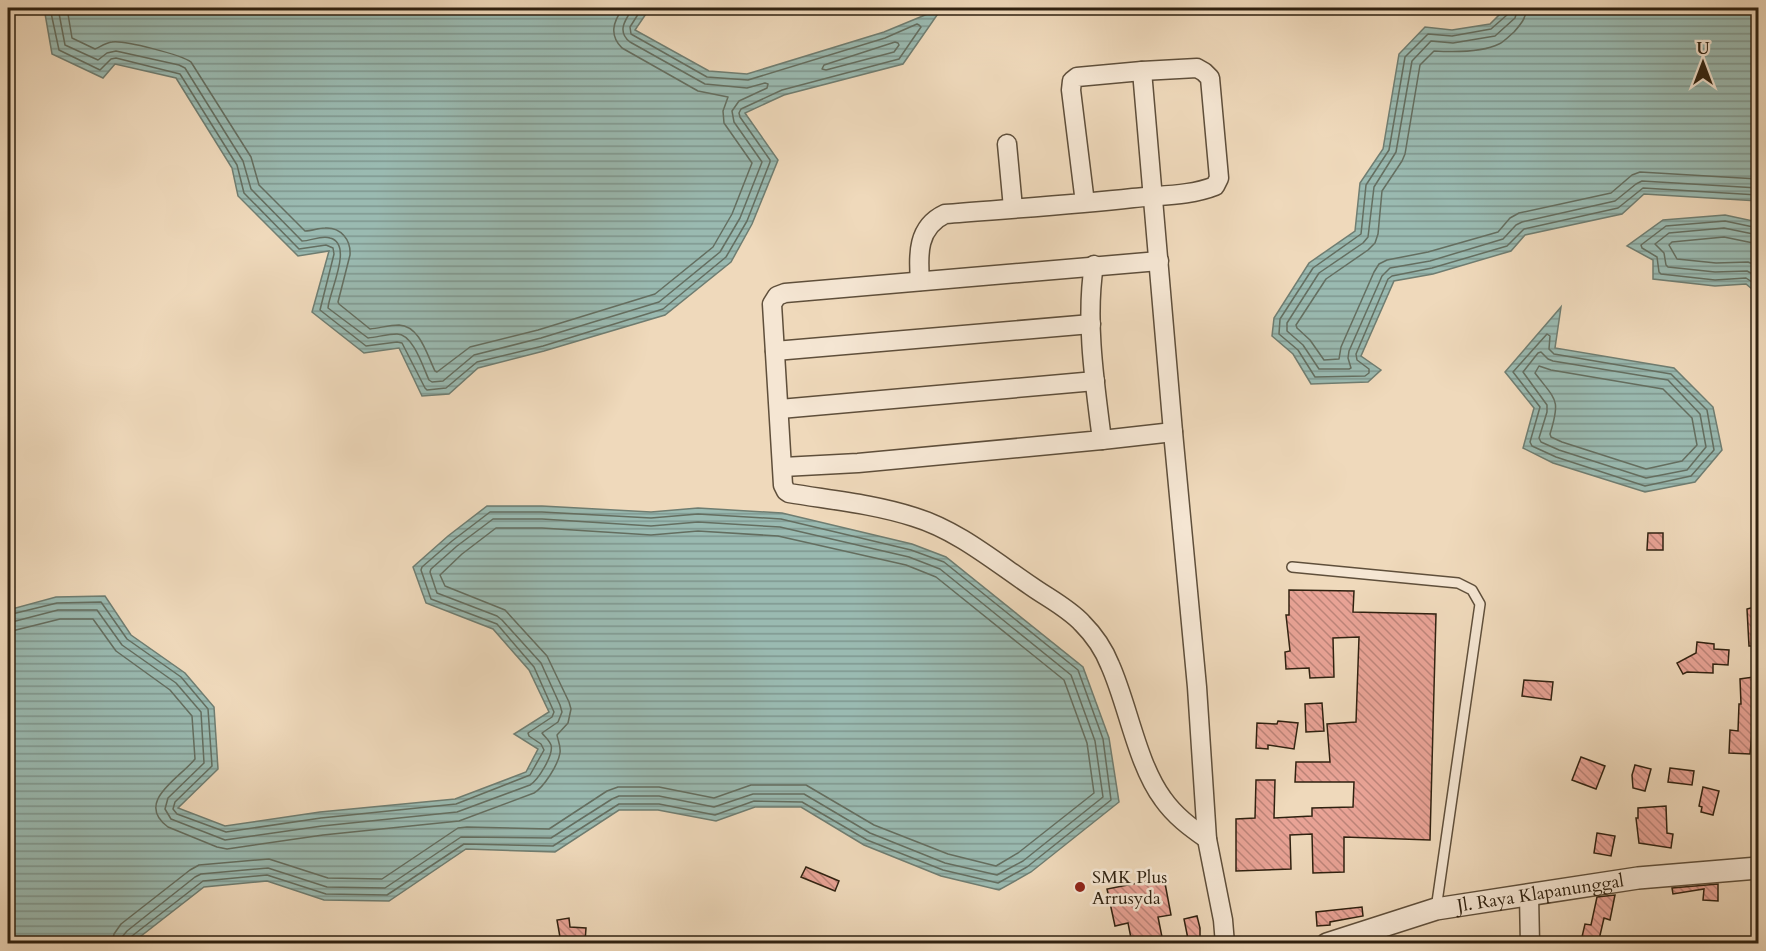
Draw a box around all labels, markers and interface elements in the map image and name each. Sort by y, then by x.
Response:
north arrow [1673,33,1733,93]
text: U [1696,38,1710,60]
place label: SMK Plus Arrusyda [1092,865,1167,911]
street label: Jl. Raya Klapanunggal [1452,868,1626,919]
marker: SMK Plus Arrusyda [1073,880,1087,894]

